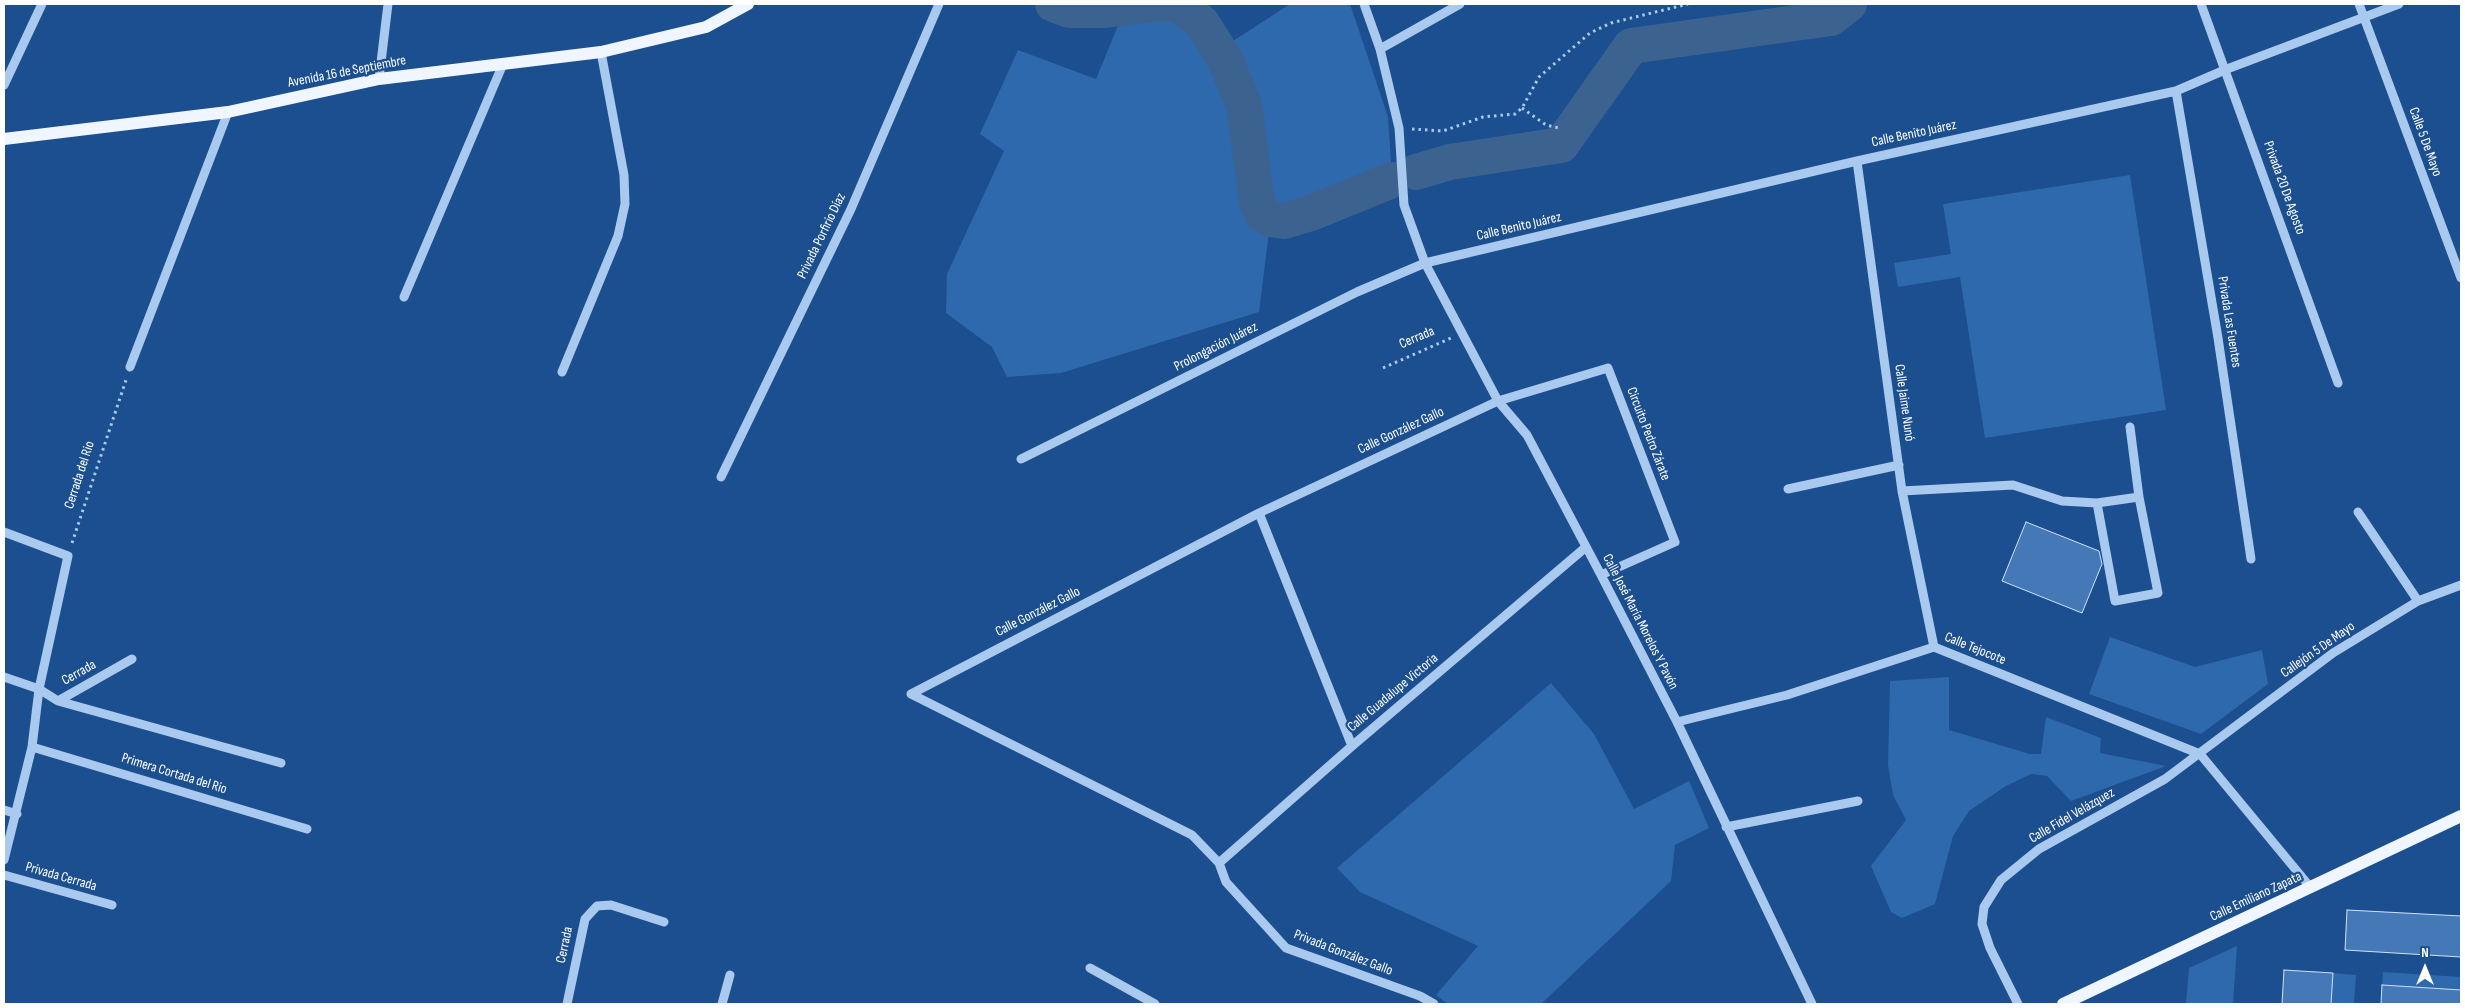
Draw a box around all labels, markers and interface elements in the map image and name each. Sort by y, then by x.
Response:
street label: Avenida 16 de Septiembre [287,52,407,92]
street label: Calle 5 De Mayo [2405,105,2445,179]
street label: Calle Benito Juárez [1870,117,1958,151]
street label: Privada 20 De Agosto [2259,139,2309,237]
street label: Privada Porfirio Díaz [794,190,850,282]
street label: Calle Benito Juárez [1475,209,1563,245]
street label: Privada Las Fuentes [2214,275,2244,369]
street label: Prolongación Juárez [1171,319,1261,375]
street label: Cerrada [1397,323,1437,353]
street label: Calle Jaime Nunó [1890,363,1918,443]
street label: Circuito Pedro Zárate [1622,385,1674,483]
street label: Calle González Gallo [1355,404,1447,458]
street label: Cerrada del Rio [61,439,99,511]
street label: Calle José María Morelos Y Pavón [1598,551,1682,693]
street label: Calle González Gallo [993,583,1083,641]
street label: Callejón 5 De Mayo [2278,618,2358,682]
street label: Calle Tejocote [1942,629,2008,669]
street label: Calle Guadalupe Victoria [1344,650,1442,736]
street label: Cerrada [59,657,99,689]
street label: Primera Cortada del Rio [119,750,229,798]
street label: Calle Fidel Velázquez [2026,785,2118,847]
street label: Privada Cerrada [23,859,99,895]
street label: Calle Emiliano Zapata [2208,868,2304,926]
street label: Cerrada [553,925,577,965]
street label: Privada González Gallo [1291,926,1395,980]
north arrow [2400,943,2450,993]
text: N [2421,944,2429,961]

